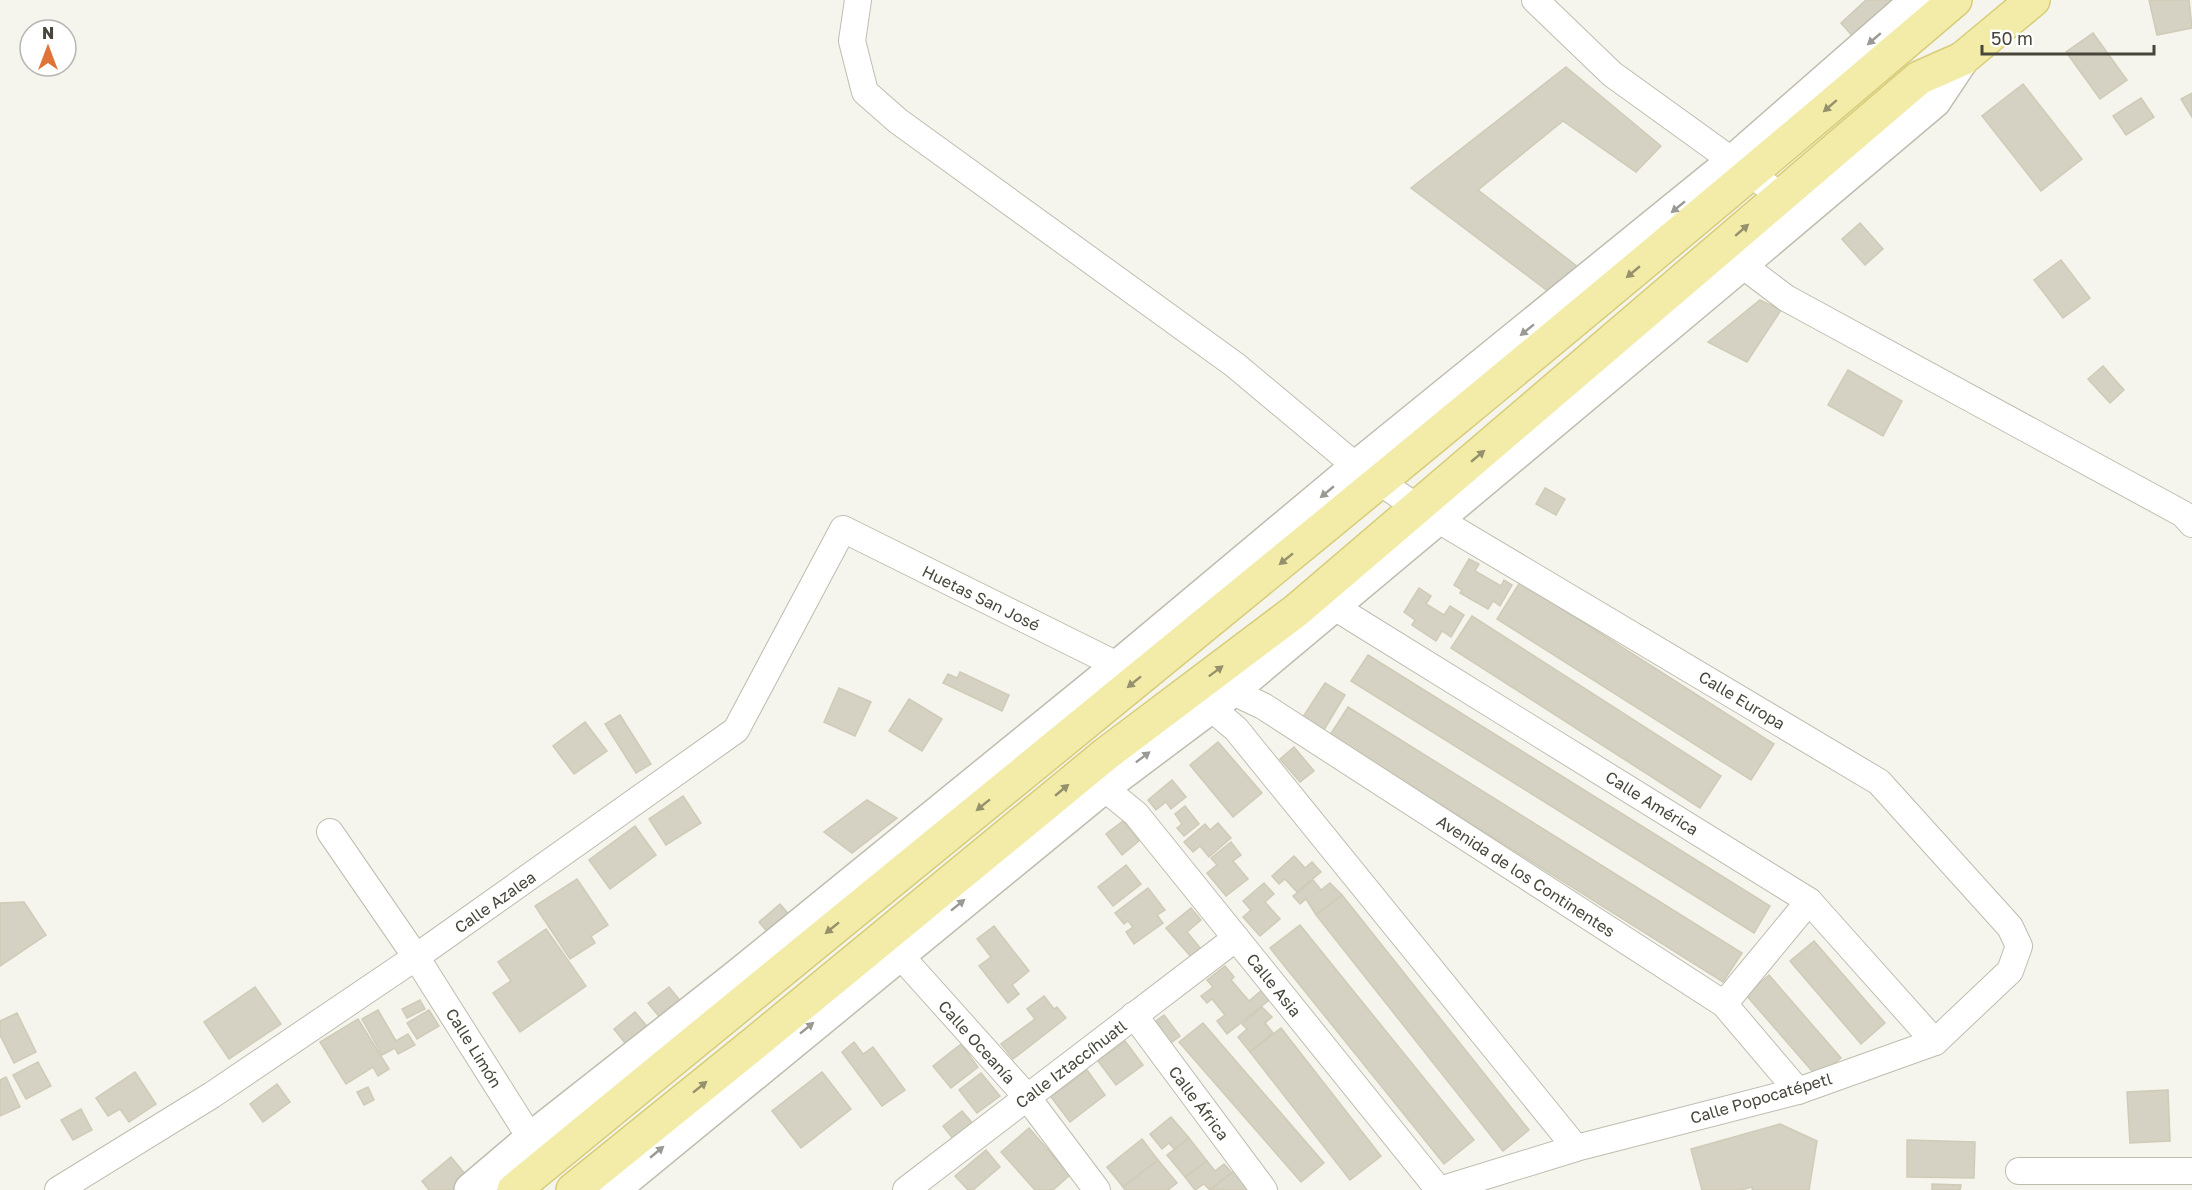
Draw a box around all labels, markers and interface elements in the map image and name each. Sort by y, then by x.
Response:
north arrow [18,18,78,78]
scale bar [1982,18,2154,56]
text: N [42,23,54,43]
text: 50 m [1991,27,2033,49]
one-way arrow [1867,32,1882,45]
one-way arrow [1823,99,1838,112]
one-way arrow [1671,200,1686,213]
one-way arrow [1734,224,1749,237]
one-way arrow [1626,265,1641,278]
one-way arrow [1520,323,1535,336]
one-way arrow [1470,449,1486,462]
one-way arrow [1319,486,1335,499]
one-way arrow [1278,553,1294,566]
street label: Huetas San José [919,561,1043,635]
one-way arrow [1208,664,1224,677]
street label: Calle Europa [1695,666,1789,734]
one-way arrow [1127,676,1142,688]
one-way arrow [1135,751,1151,763]
street label: Calle América [1602,767,1702,839]
one-way arrow [1054,784,1069,797]
one-way arrow [975,799,991,812]
street label: Avenida de los Continentes [1433,811,1619,941]
street label: Calle Azalea [451,867,539,937]
one-way arrow [950,898,966,911]
one-way arrow [824,922,840,935]
street label: Calle Asia [1242,949,1306,1021]
street label: Calle Oceanía [934,996,1020,1088]
street label: Calle Limón [442,1004,506,1092]
street label: Calle Iztaccíhuatl [1011,1016,1131,1112]
one-way arrow [799,1022,814,1035]
street label: Calle África [1165,1062,1233,1144]
street label: Calle Popocatépetl [1688,1068,1834,1128]
one-way arrow [692,1081,708,1094]
one-way arrow [649,1146,665,1159]

